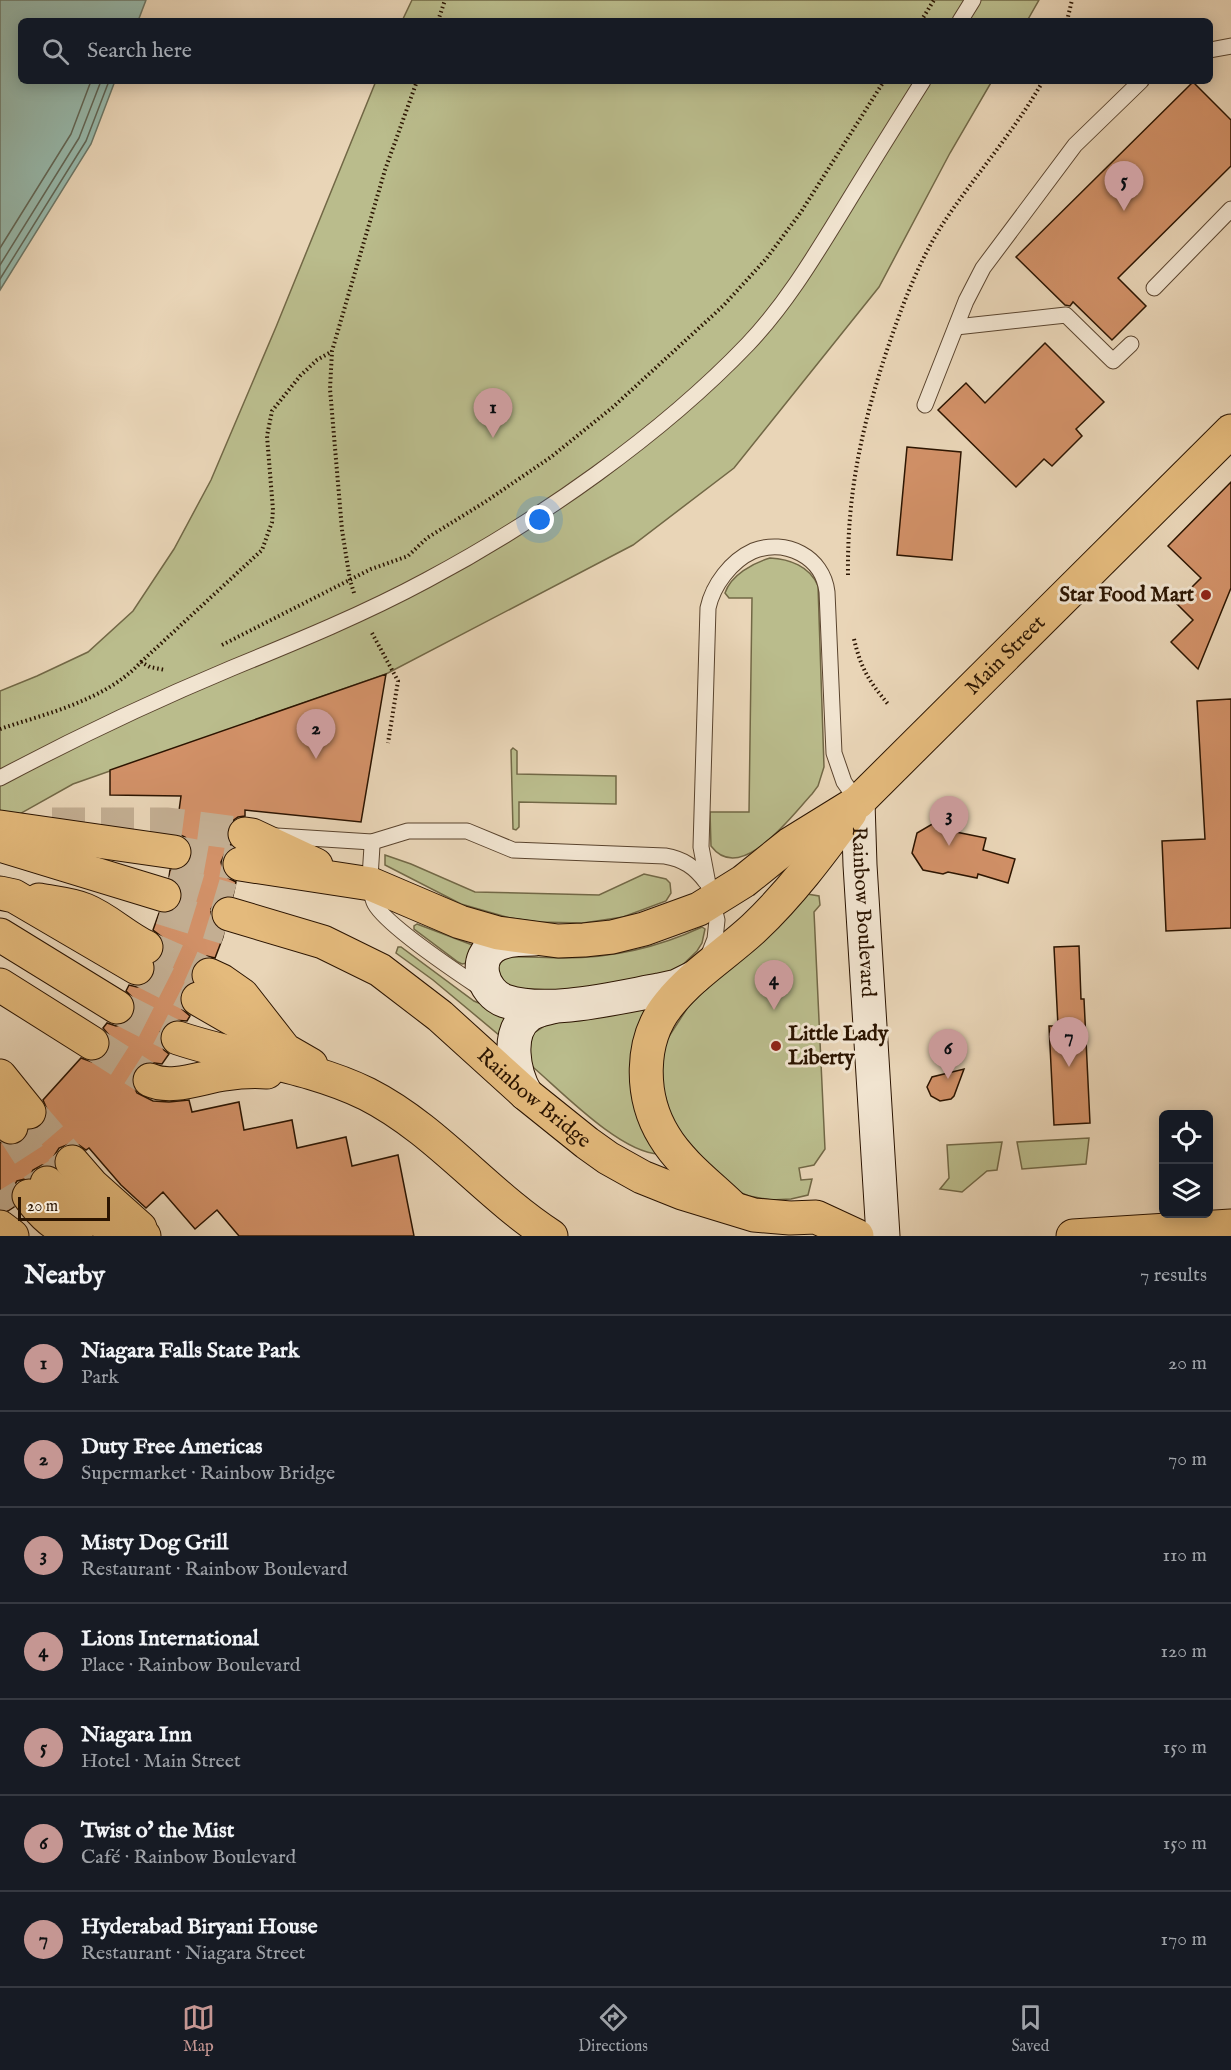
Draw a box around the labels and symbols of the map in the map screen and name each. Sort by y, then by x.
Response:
pin: 5 [1104,162,1144,211]
pin: 1 [474,388,512,438]
your location [525,505,554,534]
place label: Star Food Mart [1059,582,1195,609]
marker: Star Food Mart [1199,588,1213,602]
street label: Main Street [960,610,1051,701]
pin: 2 [296,710,336,759]
pin: 3 [930,796,968,846]
street label: Rainbow Boulevard [845,826,882,999]
pin: 4 [754,960,794,1010]
pin: 7 [1050,1018,1088,1067]
place label: Little Lady Liberty [788,1021,889,1072]
pin: 6 [928,1030,968,1079]
marker: Little Lady Liberty [769,1039,783,1053]
street label: Rainbow Bridge [471,1042,597,1155]
scale bar [18,1194,110,1222]

